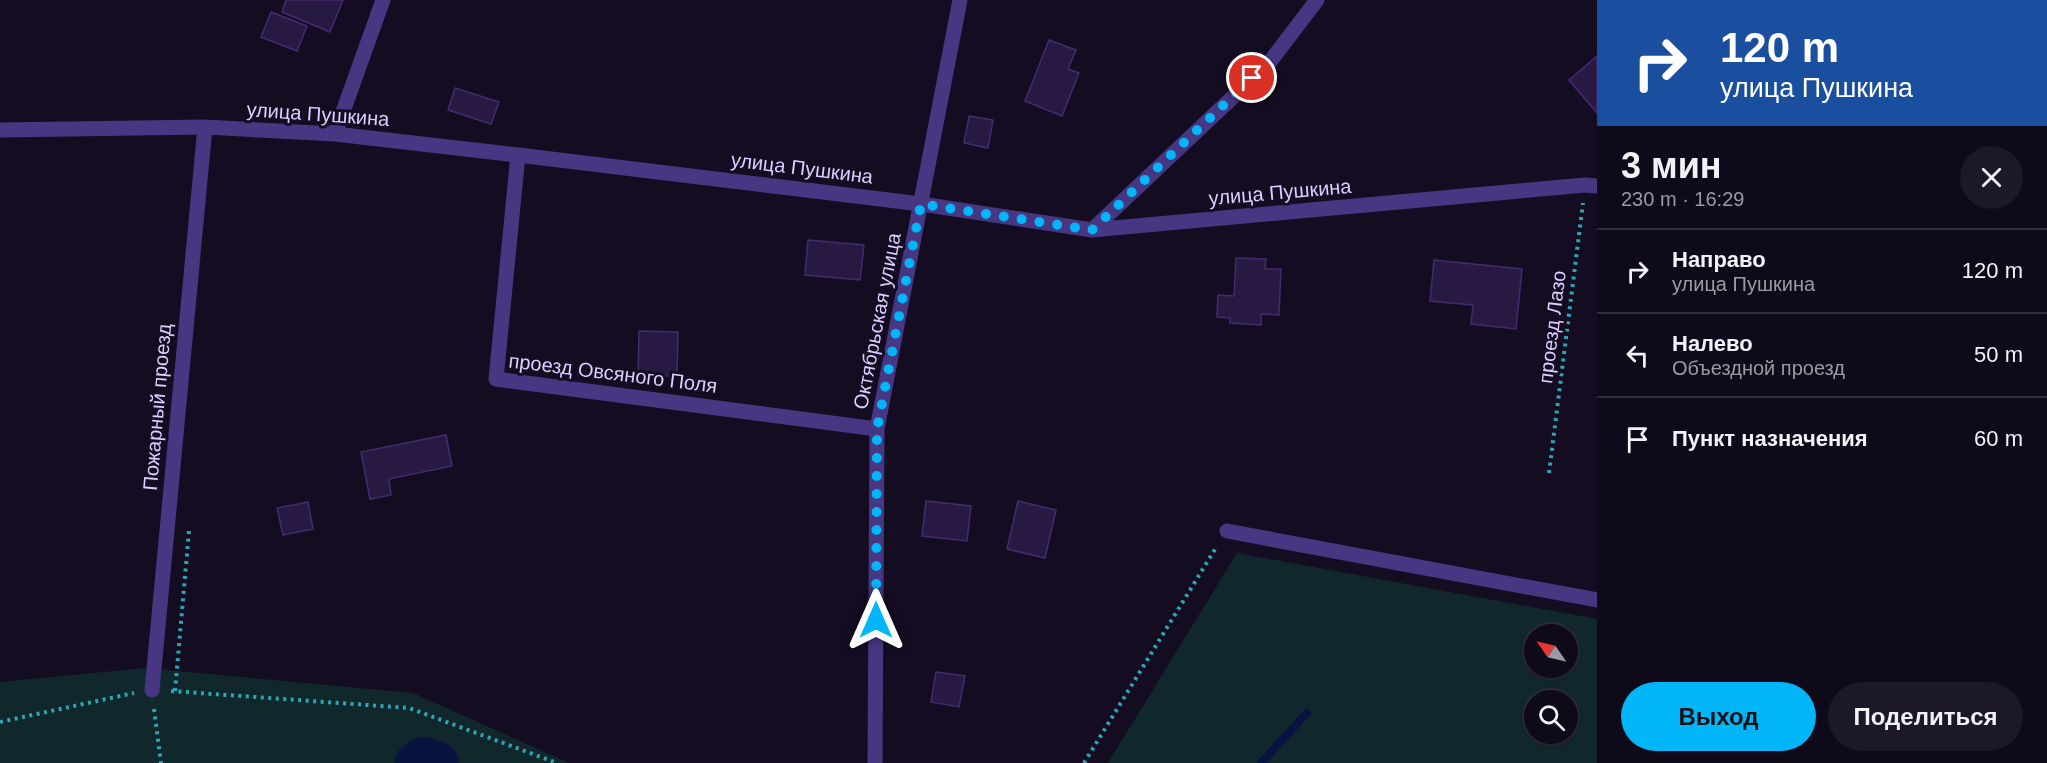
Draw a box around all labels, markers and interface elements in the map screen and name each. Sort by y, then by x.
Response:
icon: right [1621,24,1699,102]
text: 120 m [1720,24,1839,71]
pin [1226,52,1277,103]
icon: arrive [1235,61,1268,94]
text: улица Пушкина [1720,73,1913,103]
street label: улица Пушкина [246,98,391,130]
text: 3 мин [1621,145,1722,186]
button: close [1960,146,2023,209]
street label: улица Пушкина [730,148,875,188]
street label: улица Пушкина [1208,175,1353,209]
text: 230 m · 16:29 [1621,188,1744,210]
street label: Октябрьская улица [849,230,905,411]
text: Направо [1672,247,1766,272]
icon: right [1621,255,1654,288]
text: 120 m [1962,258,2023,283]
street label: проезд Лазо [1534,269,1570,385]
text: улица Пушкина [1672,273,1815,295]
street label: Пожарный проезд [139,322,175,491]
text: Налево [1672,331,1753,356]
icon: left [1621,339,1654,372]
text: 50 m [1974,342,2023,367]
street label: проезд Овсяного Поля [508,349,718,397]
text: Объездной проезд [1672,357,1845,379]
icon: arrive [1621,423,1654,456]
text: Пункт назначения [1672,426,1868,451]
text: 60 m [1974,426,2023,451]
position arrow [844,588,908,652]
north arrow [1524,624,1578,678]
map controls [1524,624,1578,744]
button: Выход [1621,682,1816,751]
button: Поделиться [1828,682,2023,751]
button: search [1524,690,1578,744]

